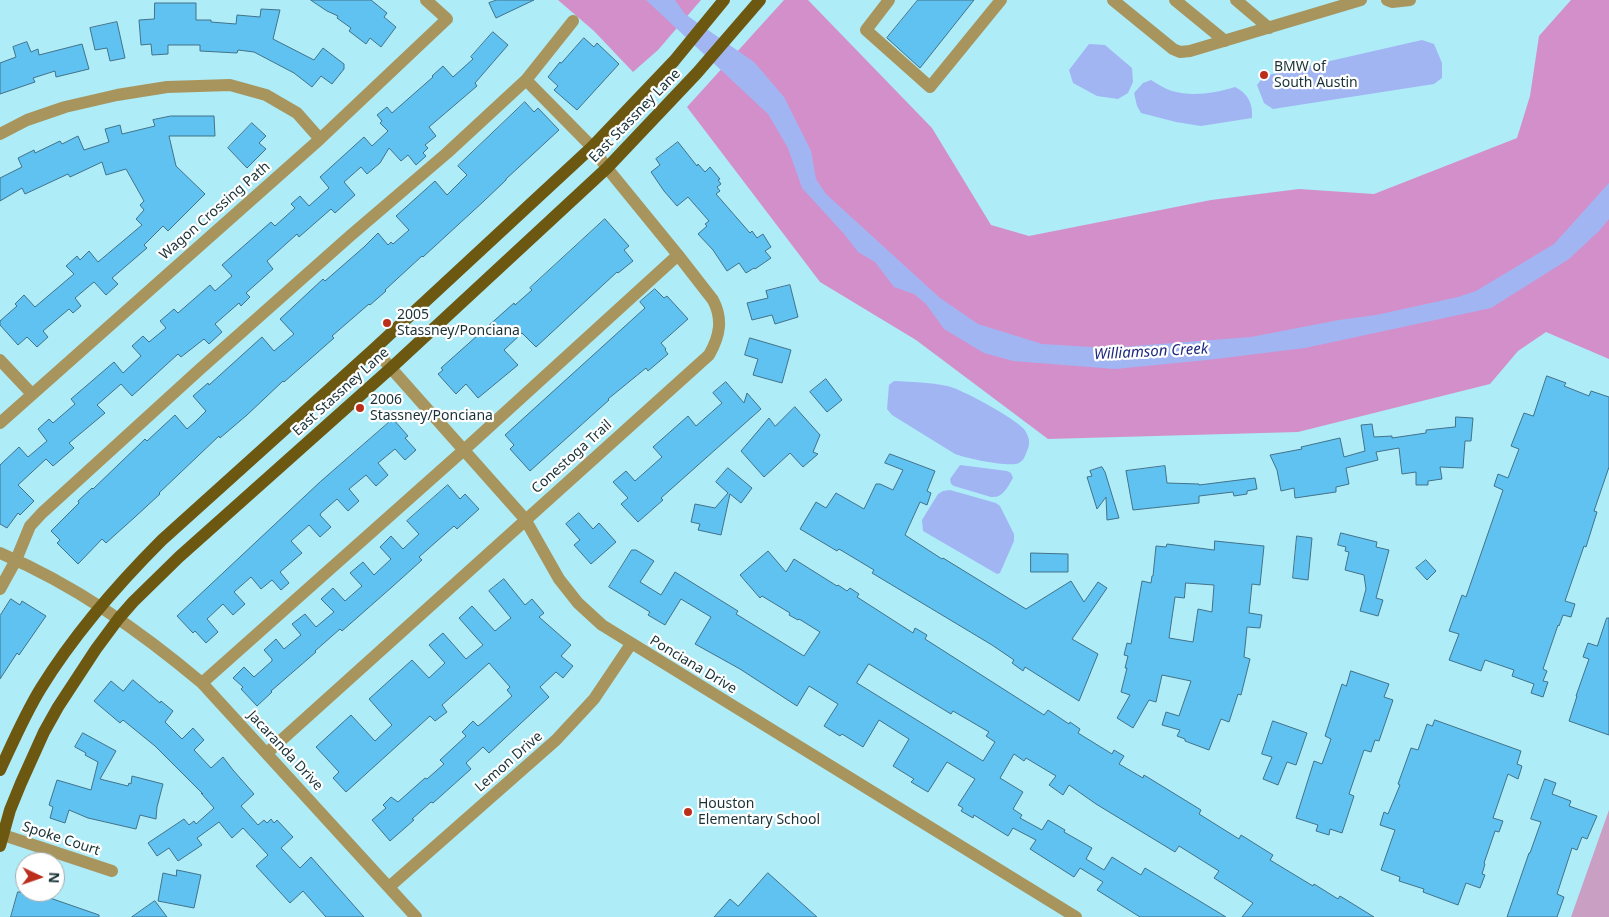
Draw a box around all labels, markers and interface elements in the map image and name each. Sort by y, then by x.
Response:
place label: BMW of South Austin [1274,59,1358,92]
street label: East Stassney Lane [586,66,684,166]
marker: BMW of South Austin [1258,69,1270,81]
street label: Wagon Crossing Path [156,158,274,264]
place label: 2005 Stassney/Ponciana [397,307,520,340]
marker: 2005 Stassney/Ponciana [381,317,393,329]
water label: Williamson Creek [1093,340,1209,364]
street label: East Stassney Lane [289,344,393,440]
place label: 2006 Stassney/Ponciana [370,392,493,424]
marker: 2006 Stassney/Ponciana [354,402,366,414]
street label: Conestoga Trail [529,417,615,497]
street label: Ponciana Drive [646,632,740,698]
street label: Jacaranda Drive [244,708,326,794]
street label: Lemon Drive [472,728,546,796]
place label: Houston Elementary School [698,796,820,829]
marker: Houston Elementary School [682,806,694,818]
street label: Spoke Court [20,819,102,859]
north arrow [15,852,65,902]
text: N [45,872,64,884]

